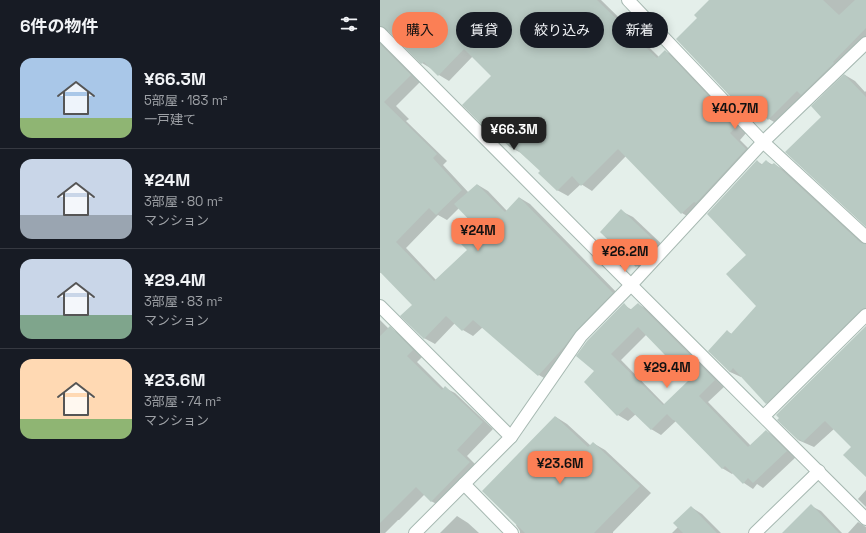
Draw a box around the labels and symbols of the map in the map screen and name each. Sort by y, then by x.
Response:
pin: ¥40.7M [702,96,768,130]
pin: ¥66.3M [481,117,547,151]
pin: ¥24M [454,218,502,252]
pin: ¥26.2M [592,239,658,273]
pin: ¥29.4M [634,355,700,389]
pin: ¥23.6M [527,451,593,485]

